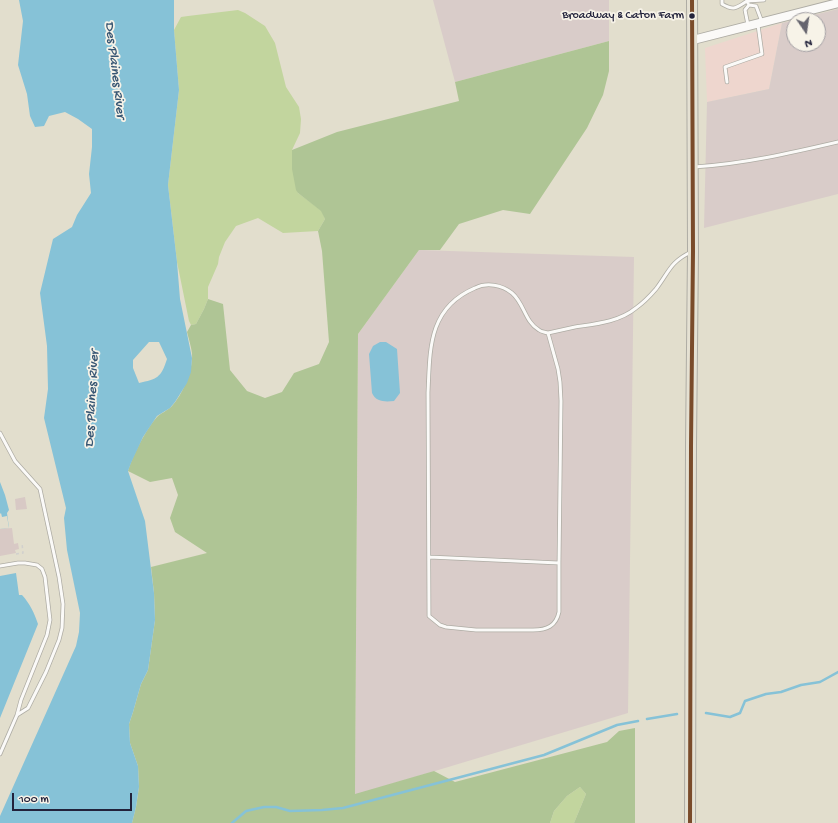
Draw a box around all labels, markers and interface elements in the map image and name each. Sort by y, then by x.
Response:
place label: Broadway & Caton Farm [562,9,684,23]
marker: Broadway & Caton Farm [687,11,697,21]
north arrow [786,12,826,52]
water label: Des Plaines River [100,21,128,119]
text: N [804,36,813,49]
water label: Des Plaines River [82,350,104,448]
scale bar [14,785,134,811]
text: 100 m [19,793,49,807]

